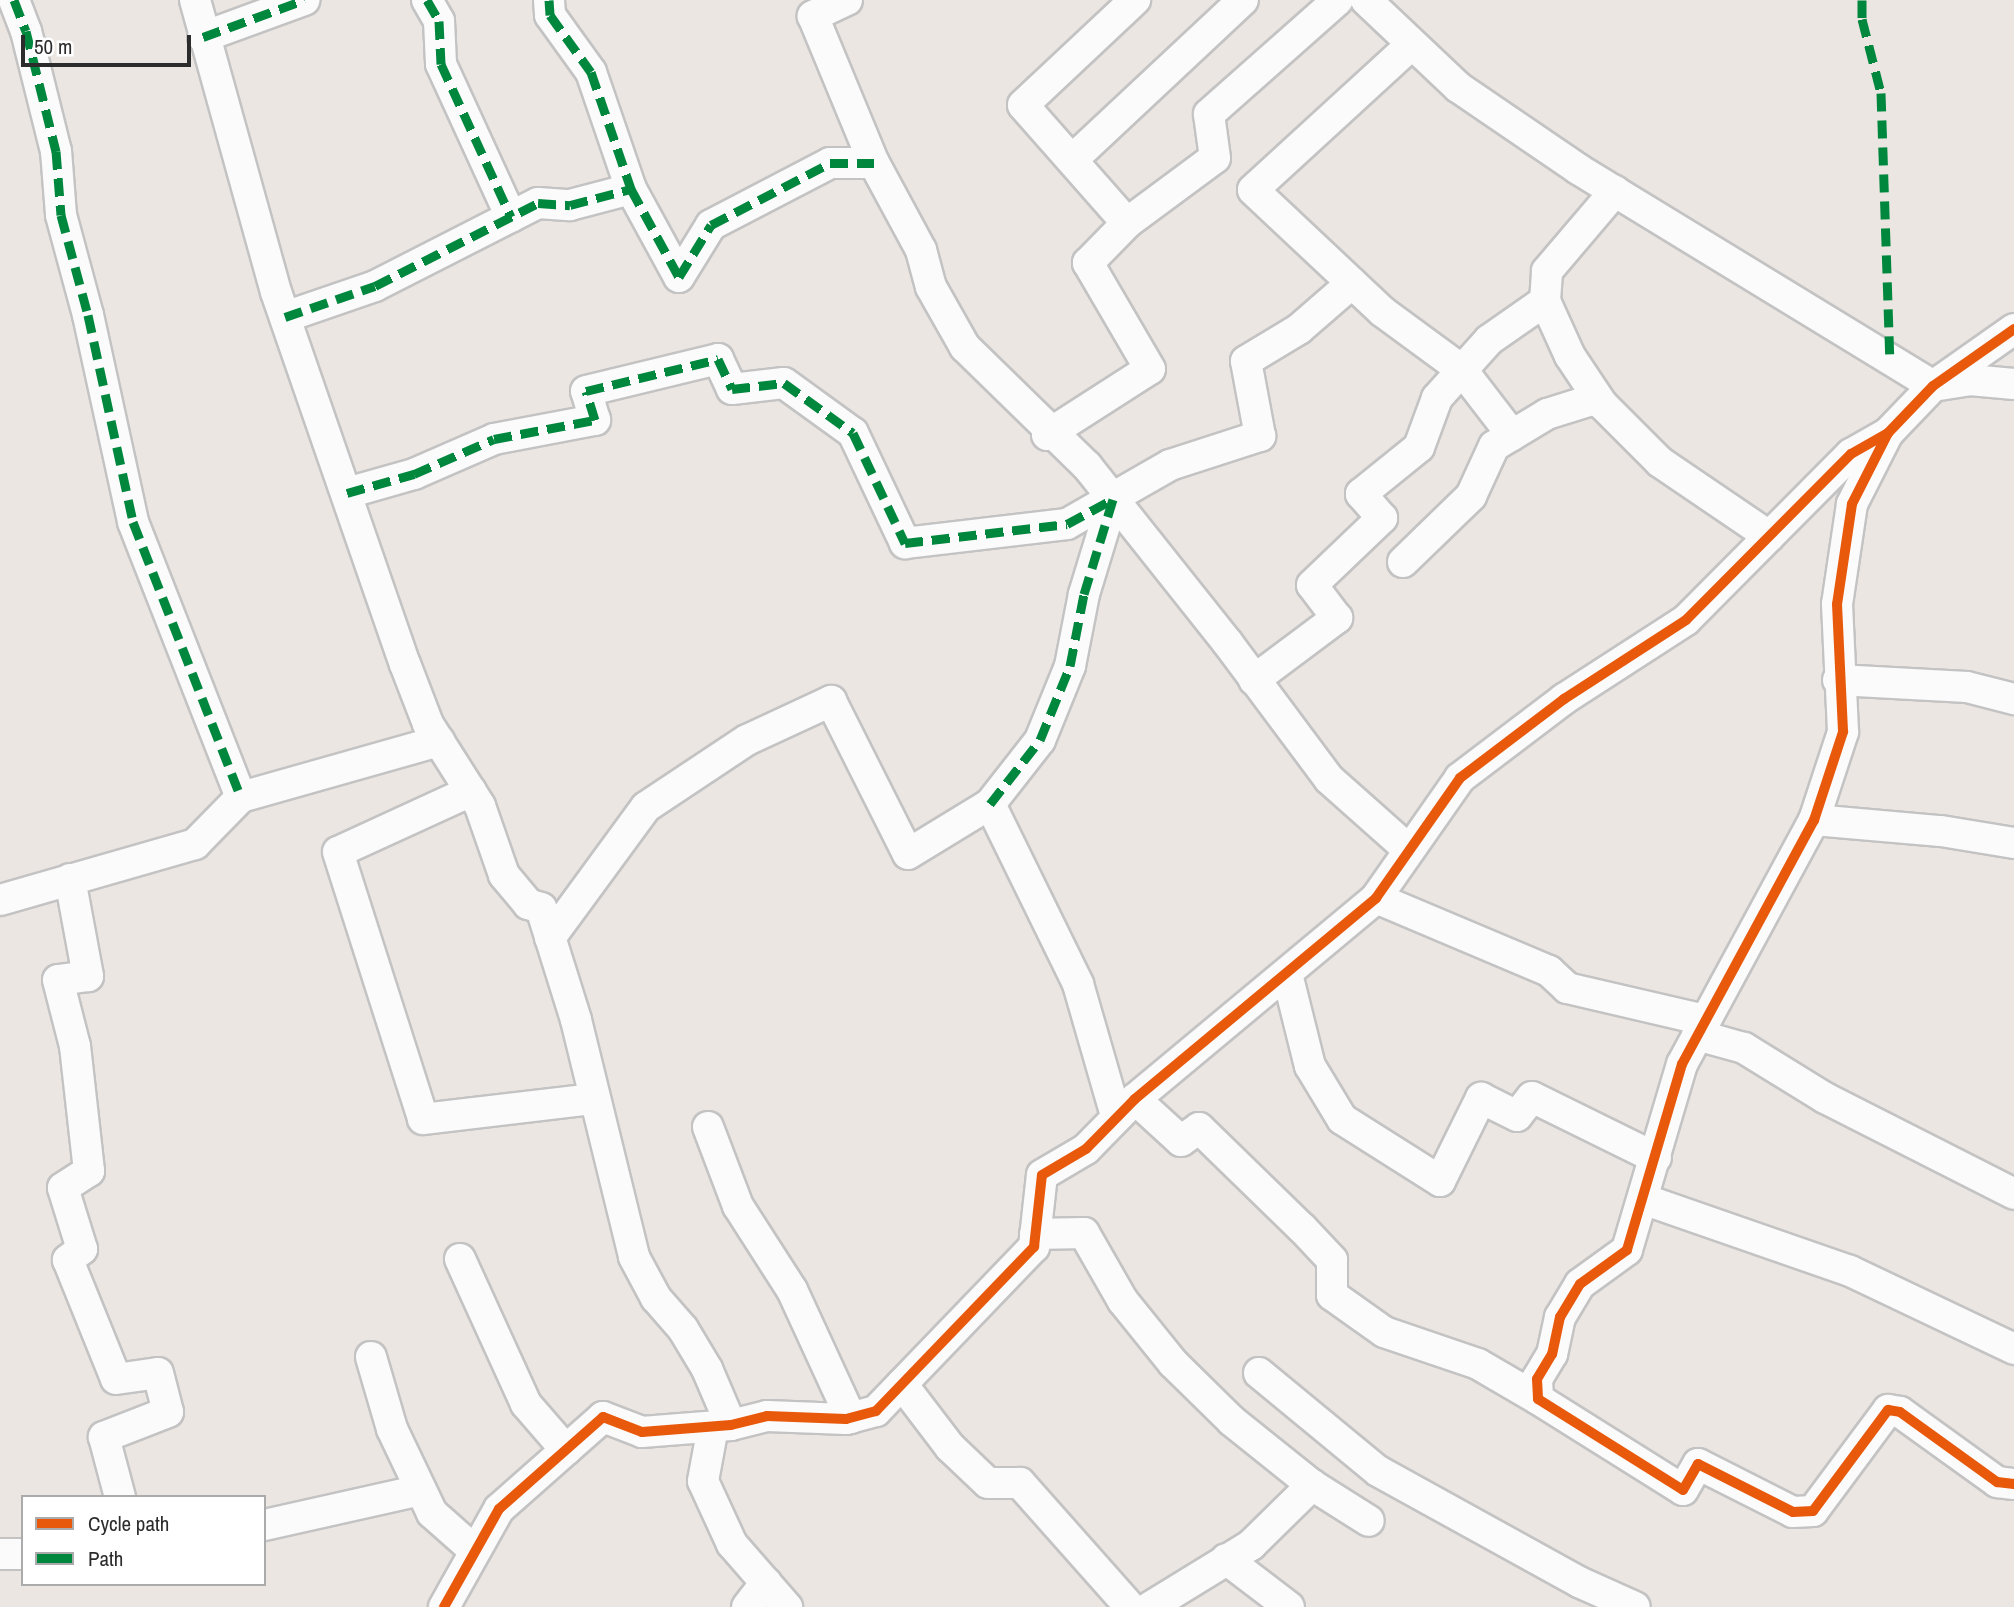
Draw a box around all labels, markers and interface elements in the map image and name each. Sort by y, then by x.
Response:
scale bar [24,21,194,65]
text: 50 m [34,32,72,61]
legend [21,1495,266,1586]
text: Cycle path [88,1509,169,1538]
text: Path [88,1544,123,1573]

